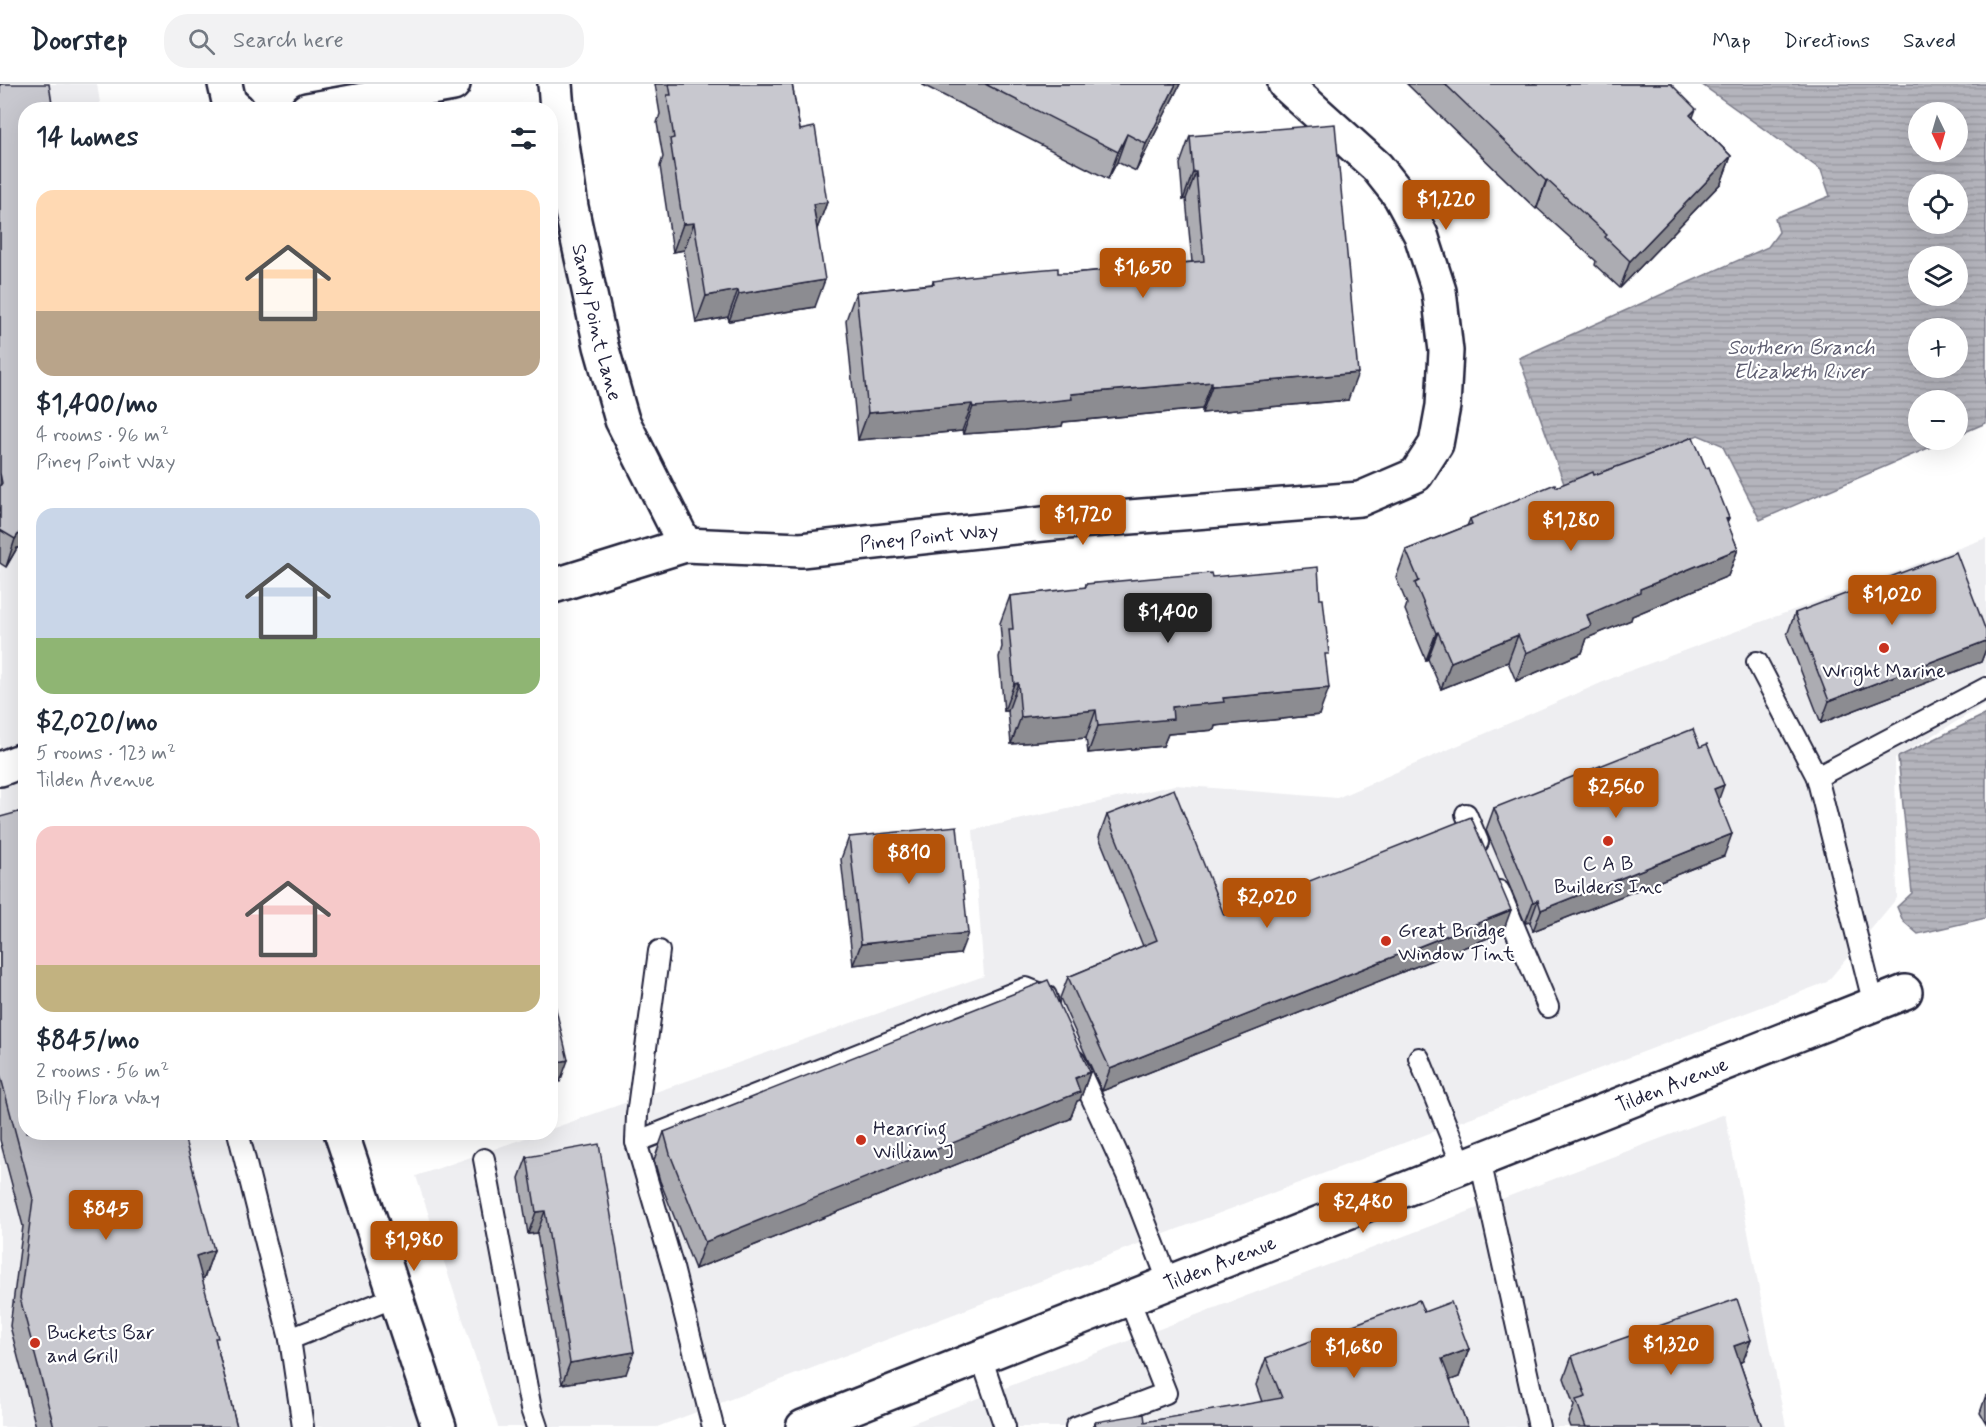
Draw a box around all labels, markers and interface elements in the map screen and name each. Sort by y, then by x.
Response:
search box [164,14,584,68]
text: Doorstep [30,23,128,60]
icon: search [185,25,218,58]
text: Search here [233,27,344,55]
text: Map [1712,27,1751,55]
text: Directions [1784,27,1870,55]
text: Saved [1903,27,1956,55]
north arrow [1908,102,1968,162]
map controls [1908,102,1968,450]
text: 14 homes [36,121,138,155]
icon: filters [507,122,540,155]
button: locate [1908,174,1968,234]
pin: $1,220 [1397,180,1495,231]
text: $1,220 [1417,186,1475,213]
icon: home [234,229,342,337]
street label: Sandy Point Lane [564,241,628,404]
button: layers [1908,246,1968,306]
pin: $1,650 [1094,248,1192,299]
text: $1,650 [1114,254,1172,281]
button: + [1908,318,1968,378]
water label: Southern Branch Elizabeth River [1727,334,1875,386]
text: $1,400/mo [36,388,158,422]
button: − [1908,390,1968,450]
text: 4 rooms · 96 m² [36,422,169,449]
text: Piney Point Way [36,449,175,476]
pin: $1,720 [1034,495,1132,546]
text: $1,720 [1054,501,1112,528]
pin: $1,280 [1522,501,1620,552]
text: $1,280 [1542,507,1600,534]
street label: Piney Point Way [858,517,1000,559]
icon: home [234,547,342,655]
pin: $1,020 [1843,575,1941,626]
text: $1,020 [1862,581,1922,608]
pin: $1,400 [1119,593,1217,644]
text: $1,400 [1138,599,1198,626]
marker: Wright Marine [1877,641,1891,655]
place label: Wright Marine [1822,658,1946,686]
text: $2,020/mo [36,706,158,740]
text: 5 rooms · 123 m² [36,740,176,767]
text: Tilden Avenue [36,767,155,794]
pin: $2,560 [1567,768,1665,819]
text: $2,560 [1587,774,1645,801]
pin: $810 [873,834,945,885]
marker: C A B Builders Inc [1601,834,1615,848]
text: $810 [887,840,931,867]
place label: C A B Builders Inc [1554,851,1662,901]
icon: home [234,865,342,973]
pin: $2,020 [1218,878,1316,929]
text: $2,020 [1237,884,1297,911]
place label: Great Bridge Window Tint [1398,918,1515,968]
marker: Great Bridge Window Tint [1379,934,1393,948]
text: $845/mo [36,1024,139,1058]
street label: Tilden Avenue [1612,1051,1732,1120]
text: 2 rooms · 56 m² [36,1058,169,1085]
text: Billy Flora Way [36,1085,160,1112]
place label: Hearring William J [873,1116,954,1166]
marker: Hearring William J [854,1133,868,1147]
pin: $2,480 [1314,1183,1412,1234]
text: $2,480 [1333,1189,1393,1216]
pin: $845 [70,1190,142,1241]
text: $845 [83,1196,129,1223]
pin: $1,980 [365,1221,463,1272]
text: $1,980 [385,1227,443,1254]
street label: Tilden Avenue [1160,1230,1280,1298]
place label: Buckets Bar and Grill [47,1320,155,1370]
pin: $1,320 [1622,1325,1720,1376]
pin: $1,680 [1305,1328,1403,1379]
text: $1,320 [1643,1331,1699,1358]
text: $1,680 [1325,1334,1383,1361]
marker: Buckets Bar and Grill [28,1336,42,1350]

